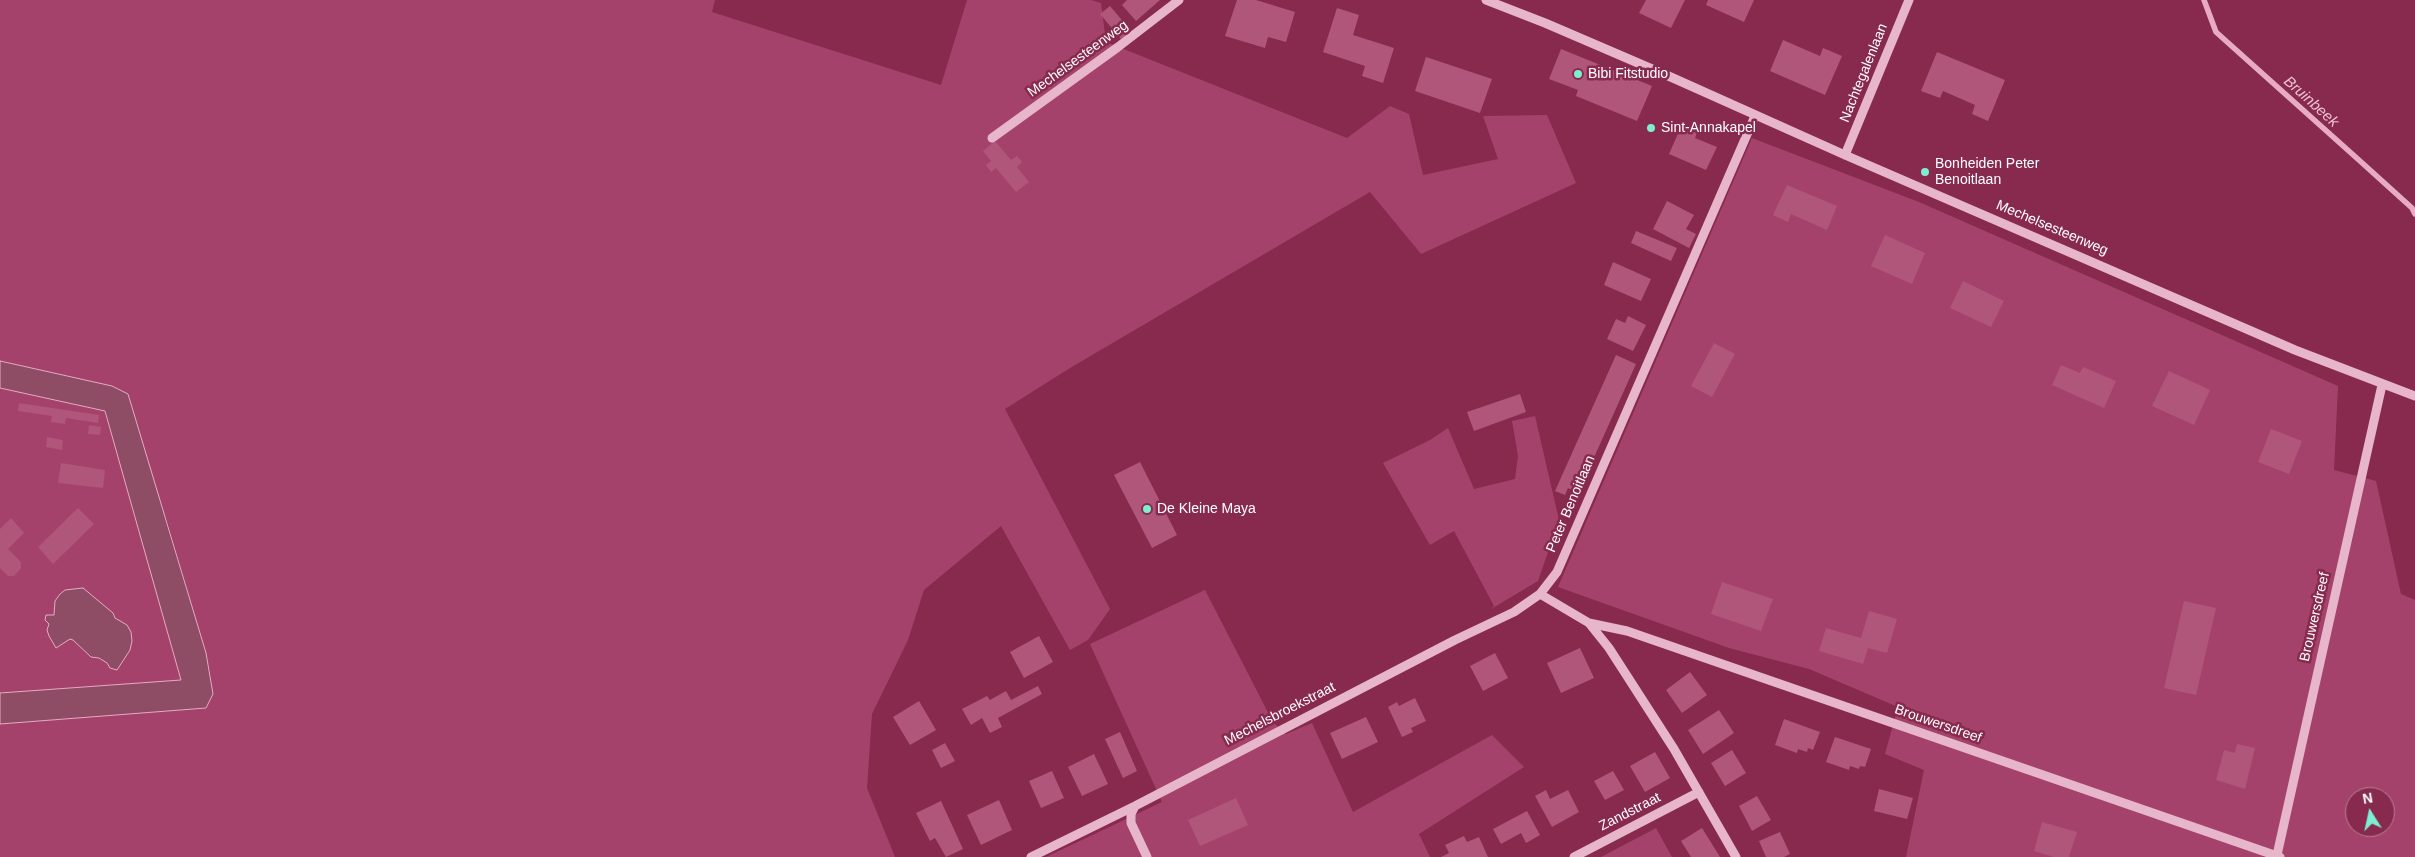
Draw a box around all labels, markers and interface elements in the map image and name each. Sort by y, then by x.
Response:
street label: Mechelsesteenweg [1025,17,1131,101]
street label: Nachtegalenlaan [1837,21,1891,125]
place label: Bibi Fitstudio [1588,66,1668,82]
marker: Bibi Fitstudio [1572,68,1584,80]
water label: Bruinbeek [2280,73,2342,131]
place label: Sint-Annakapel [1661,120,1756,136]
marker: Sint-Annakapel [1645,122,1657,134]
place label: Bonheiden Peter Benoitlaan [1935,156,2039,188]
marker: Bonheiden Peter Benoitlaan [1919,166,1931,178]
street label: Mechelsesteenweg [1994,197,2110,259]
street label: Peter Benoitlaan [1543,453,1599,555]
place label: De Kleine Maya [1157,501,1256,517]
marker: De Kleine Maya [1141,503,1153,515]
street label: Brouwersdreef [2297,571,2333,663]
street label: Mechelsbroekstraat [1222,679,1338,749]
street label: Brouwersdreef [1892,701,1984,747]
north arrow [2345,787,2395,837]
street label: Zandstraat [1596,789,1664,835]
text: N [2361,789,2374,807]

